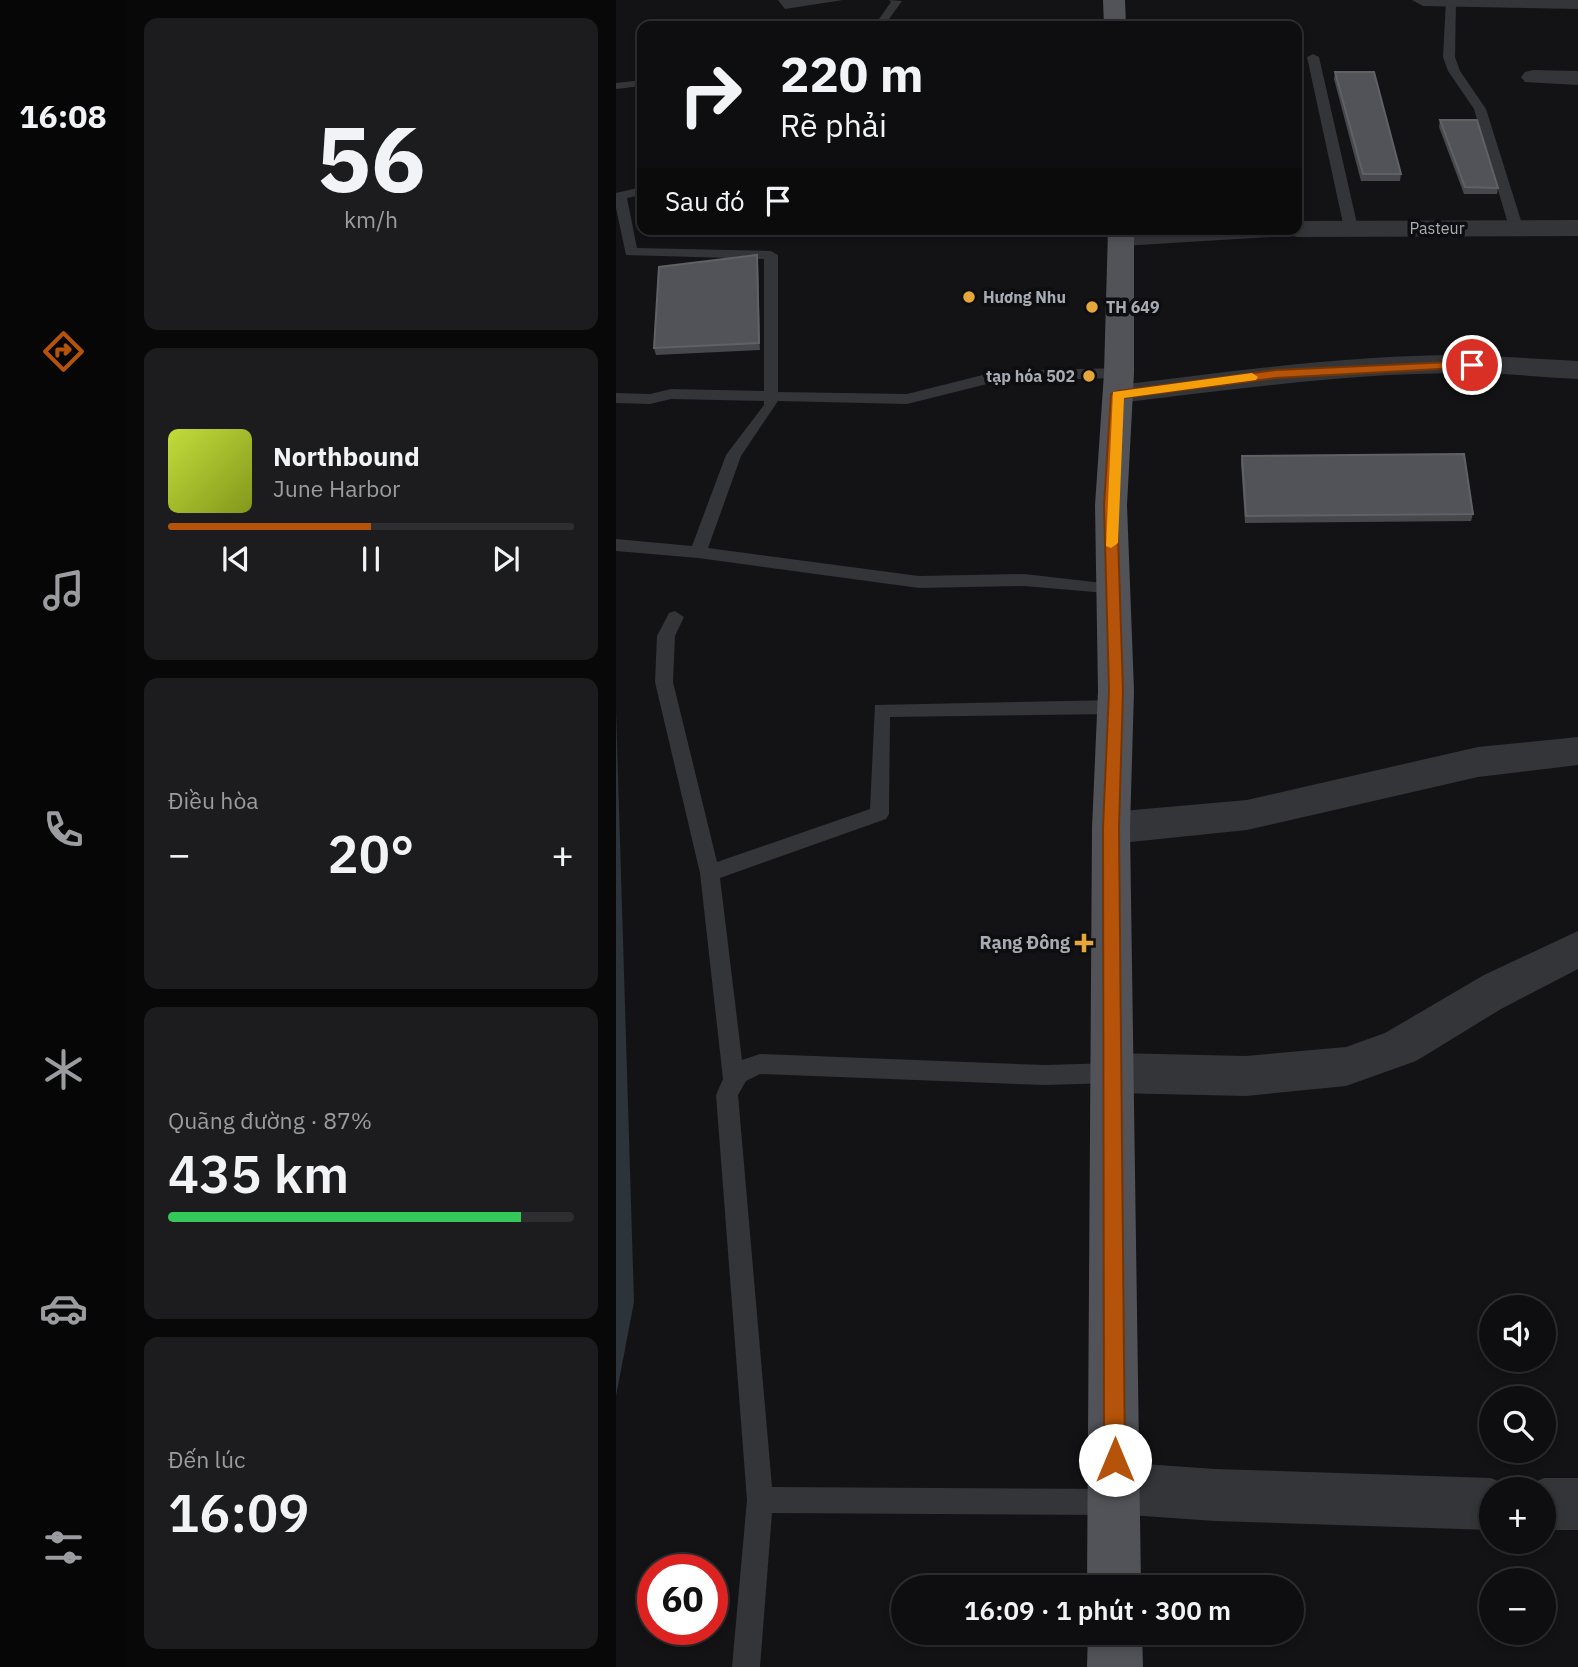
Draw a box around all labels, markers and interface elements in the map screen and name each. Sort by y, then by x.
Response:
text: 220 m [780,42,924,105]
icon: right [665,49,756,140]
text: 16:08 [19,95,107,137]
text: 56 [316,99,426,217]
text: Rẽ phải [780,104,887,146]
icon: arrive [759,182,797,220]
text: Sau đó [665,184,745,218]
text: km/h [344,204,398,234]
street label: Pasteur [1409,218,1465,238]
place label: Hương Nhu [983,287,1066,307]
marker: Hương Nhu [961,289,977,305]
place label: TH 649 [1106,297,1160,317]
marker: TH 649 [1084,299,1100,315]
icon: directions [39,327,88,376]
pin [1442,335,1502,395]
icon: arrive [1453,346,1491,384]
place label: tạp hóa 502 [986,366,1075,386]
marker: tạp hóa 502 [1081,368,1097,384]
text: Northbound [273,439,420,473]
text: June Harbor [273,473,401,503]
icon: previous [217,540,255,578]
icon: pause [352,540,390,578]
icon: next [487,540,525,578]
icon: music [39,566,88,615]
text: Điều hòa [168,785,259,815]
icon: phone [39,805,88,854]
text: 20° [328,820,414,887]
text: − [168,829,191,878]
text: + [551,829,574,878]
place label: Rạng Đông [979,931,1070,954]
marker: Rạng Đông [1076,935,1092,951]
icon: climate [39,1045,88,1094]
text: Quãng đường · 87% [168,1105,372,1135]
text: 435 km [168,1140,349,1207]
icon: car [39,1284,88,1333]
map controls [1479,1295,1556,1645]
button: sound [1479,1295,1556,1372]
button: search [1479,1386,1556,1463]
position arrow [1078,1423,1152,1497]
text: Đến lúc [168,1444,246,1474]
button: + [1479,1477,1556,1554]
text: 16:09 [168,1479,309,1546]
icon: filters [39,1523,88,1572]
speed limit sign: 60 [637,1554,728,1645]
button: − [1479,1568,1556,1645]
text: 16:09 · 1 phút · 300 m [964,1593,1231,1627]

